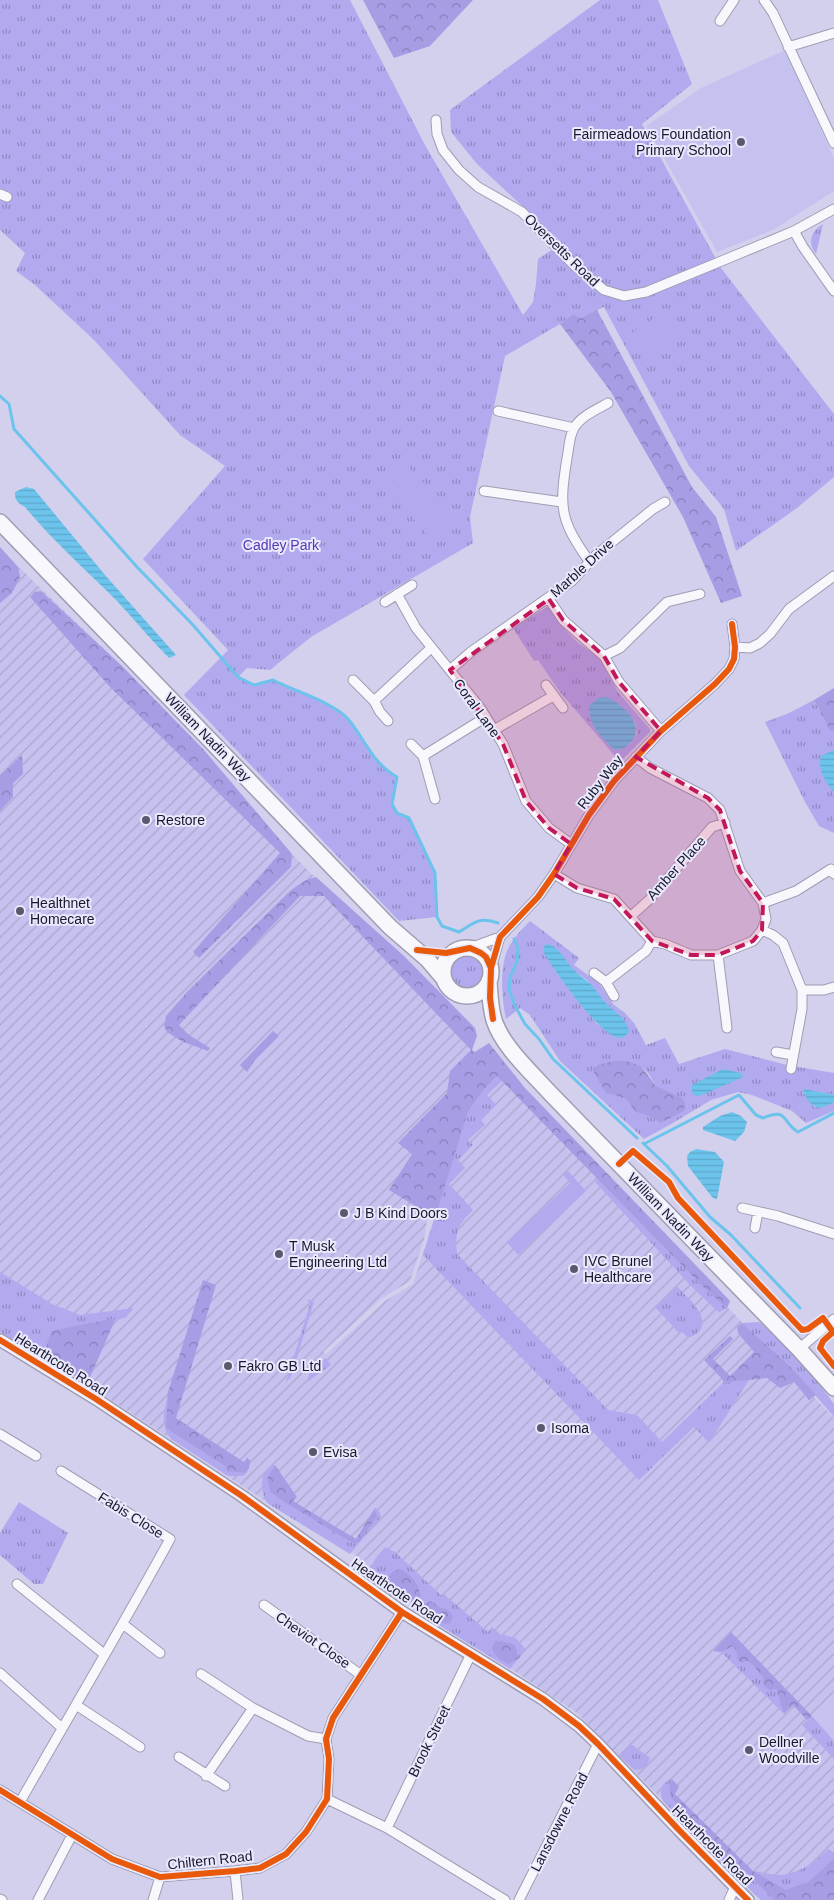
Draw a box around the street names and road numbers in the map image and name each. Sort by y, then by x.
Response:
street label: Oversetts Road [521,210,603,290]
street label: Marble Drive [547,535,617,600]
street label: Coral Lane [450,676,504,741]
street label: William Nadin Way [162,689,254,785]
street label: Ruby Way [574,752,626,812]
street label: Amber Place [643,833,709,903]
street label: William Nadin Way [625,1169,717,1265]
street label: Hearthcote Road [12,1329,110,1399]
street label: Fabis Close [95,1489,167,1541]
street label: Hearthcote Road [349,1555,445,1627]
street label: Cheviot Close [273,1608,353,1672]
street label: Brook Street [405,1702,453,1779]
street label: Lansdowne Road [527,1770,591,1874]
street label: Hearthcote Road [669,1802,755,1888]
street label: Chiltern Road [167,1848,253,1872]

